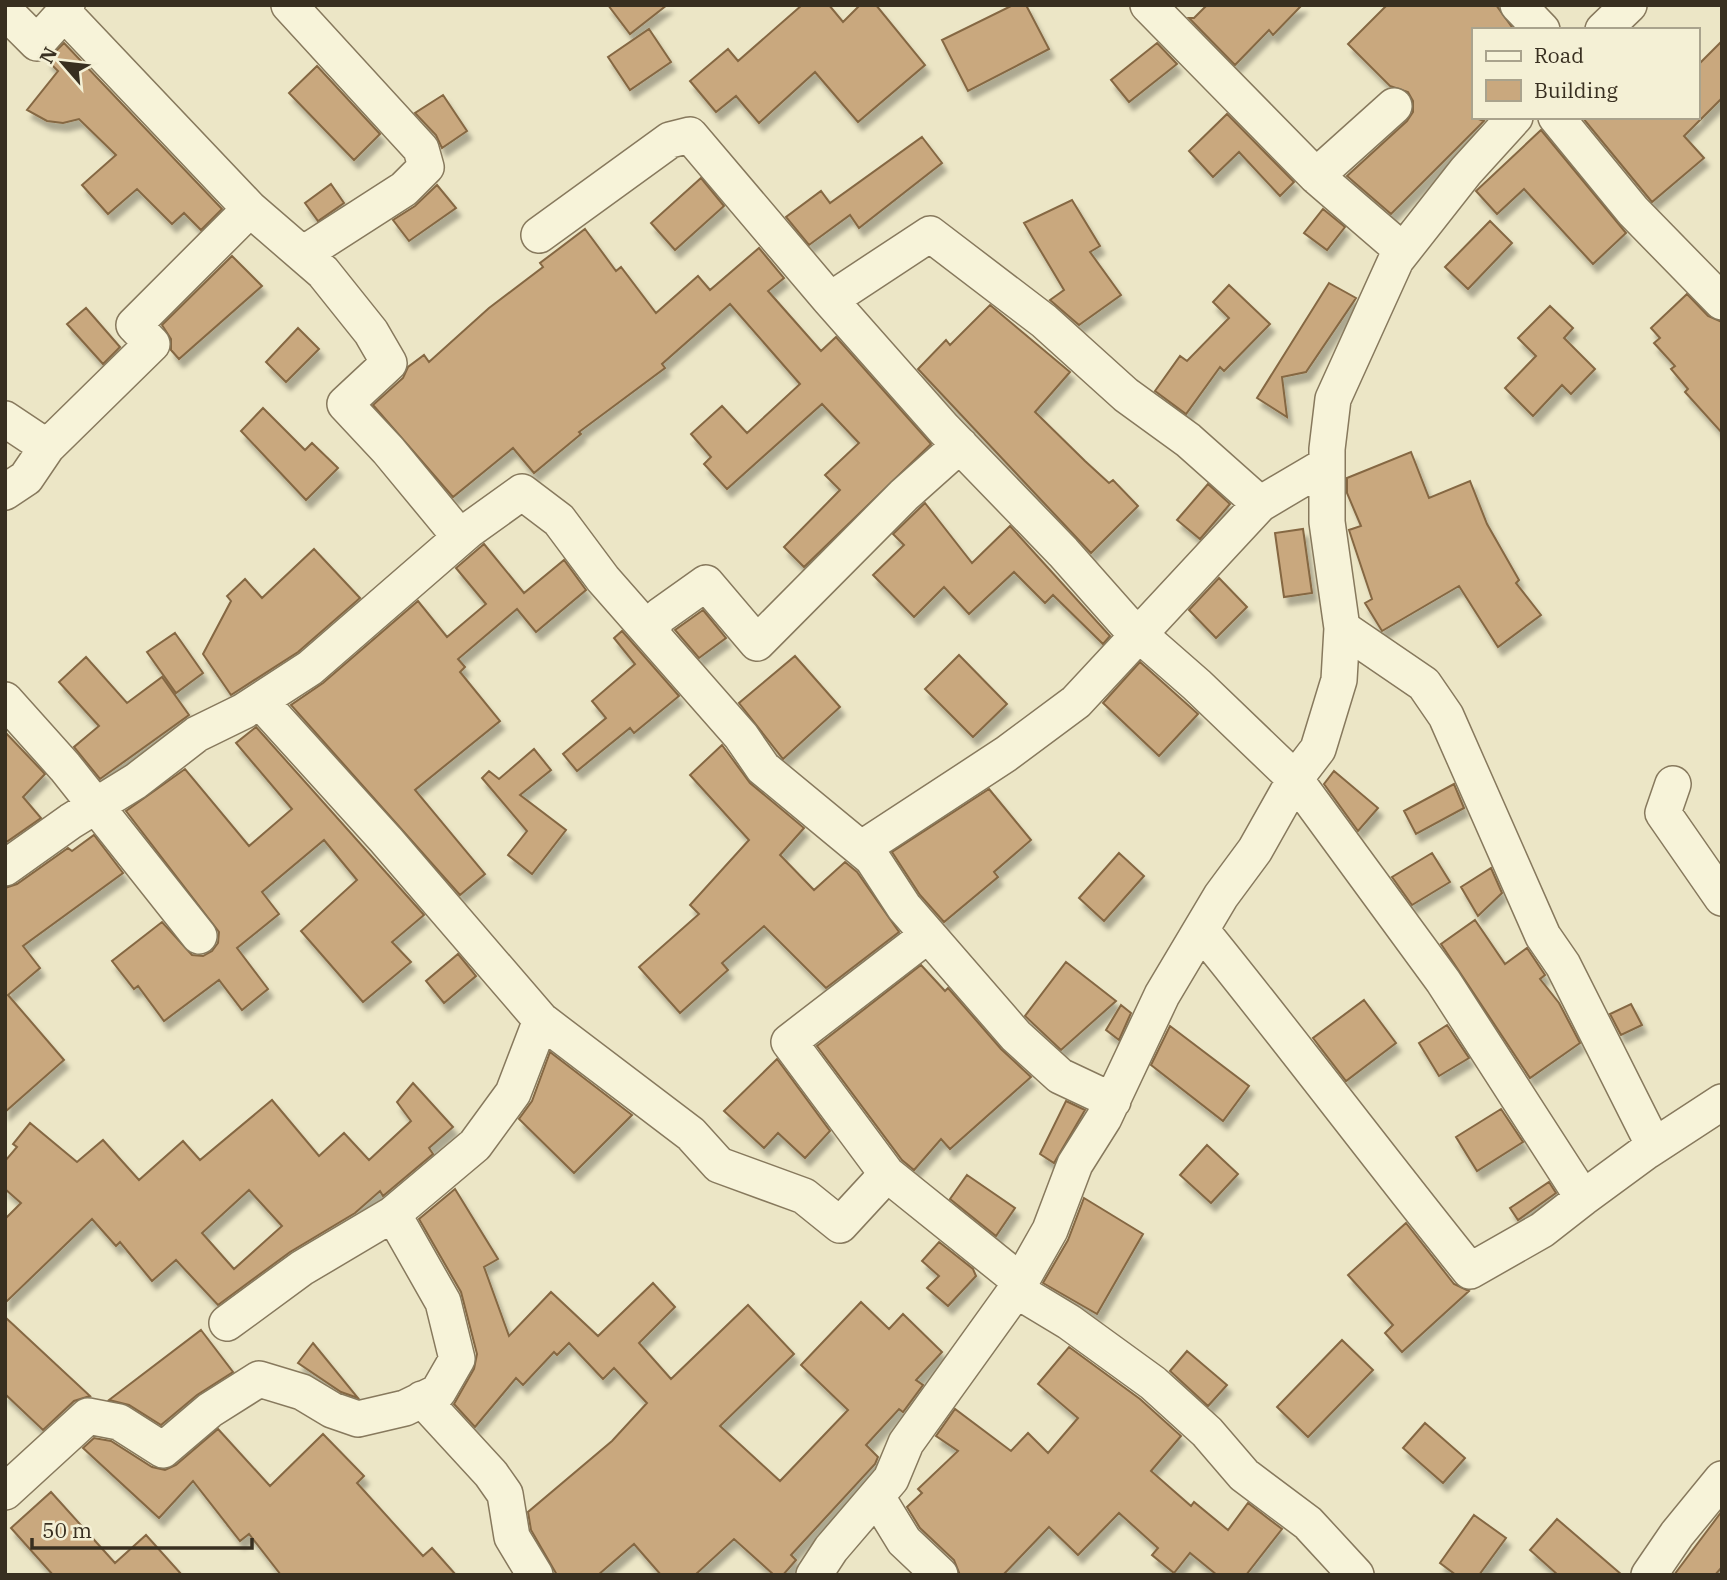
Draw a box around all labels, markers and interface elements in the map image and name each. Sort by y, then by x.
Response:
north arrow [28,28,98,98]
legend [1472,28,1699,119]
text: Road [1534,41,1584,69]
text: N [34,43,62,67]
text: Building [1534,76,1619,104]
scale bar [32,1506,252,1550]
text: 50 m [42,1516,92,1544]

